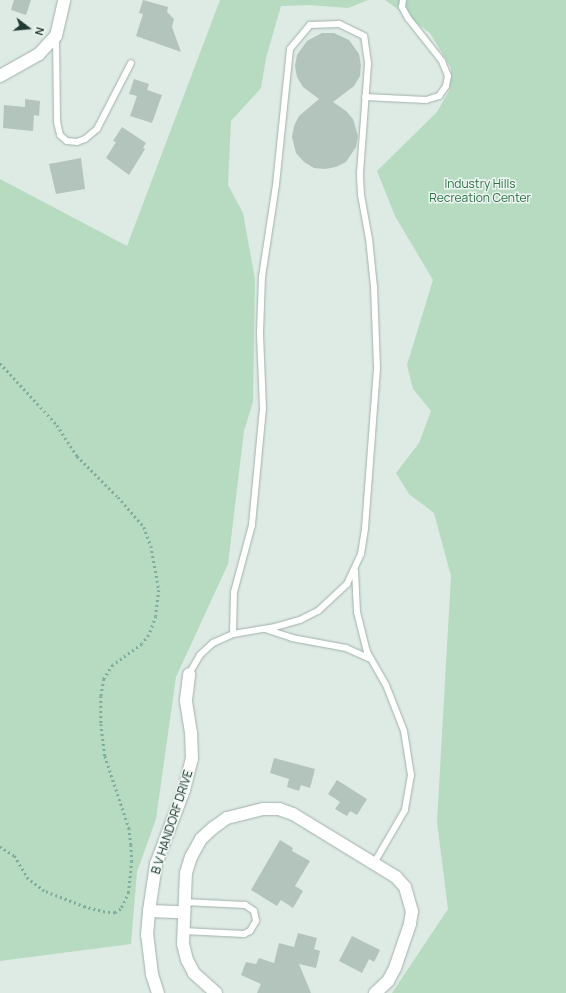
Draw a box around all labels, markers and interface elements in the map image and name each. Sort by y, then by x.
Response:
north arrow [8,8,48,48]
text: N [32,26,48,37]
park label: Industry Hills Recreation Center [429,177,531,205]
street label: B V HANDORF DRIVE [148,768,196,876]

